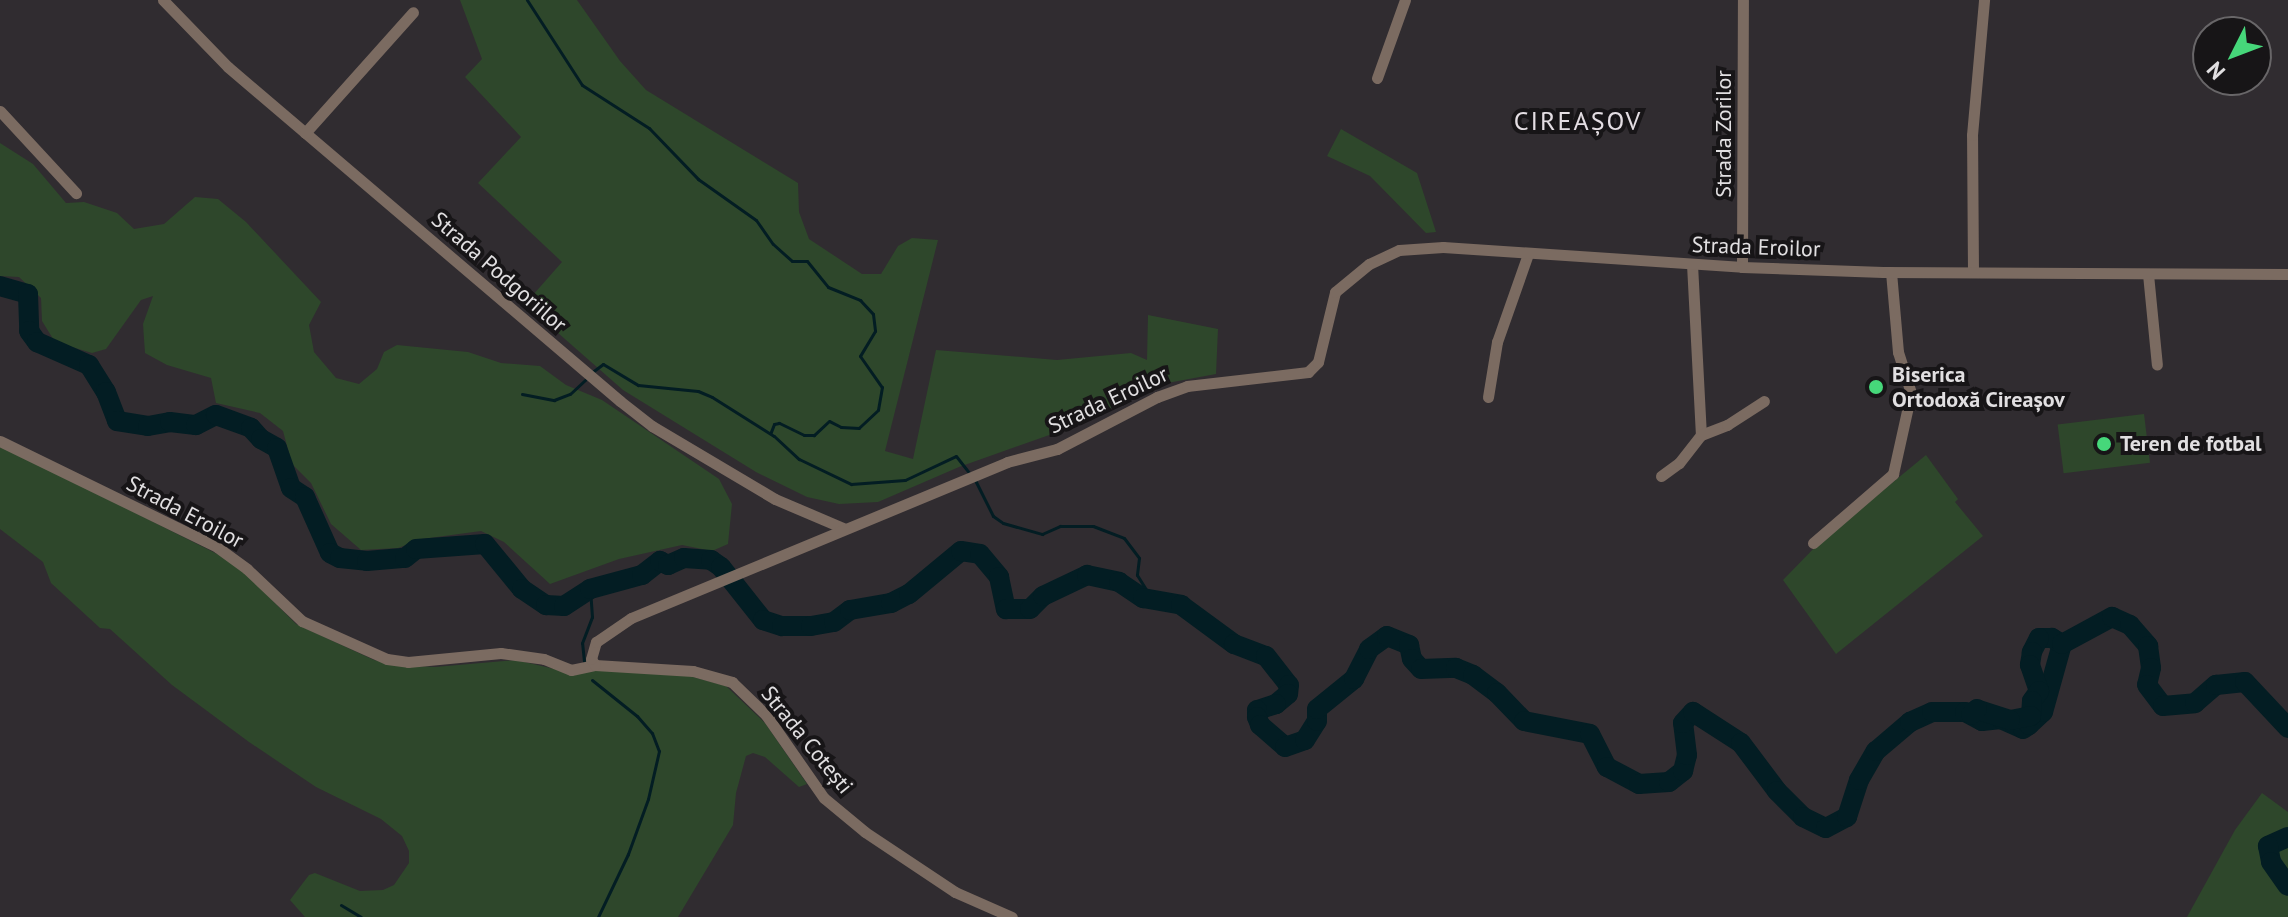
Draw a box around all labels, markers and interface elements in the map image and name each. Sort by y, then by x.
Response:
north arrow [2192,16,2272,96]
text: N [2200,56,2231,85]
street label: Strada Zorilor [1711,70,1737,198]
district label: CIREAȘOV [1514,105,1642,137]
street label: Strada Podgoriilor [426,206,572,338]
street label: Strada Eroilor [1691,232,1821,262]
street label: Strada Eroilor [1044,361,1172,439]
place label: Biserica Ortodoxă Cireașov [1892,361,2065,412]
marker: Biserica Ortodoxă Cireașov [1867,378,1885,396]
place label: Teren de fotbal [2120,431,2262,457]
marker: Teren de fotbal [2095,435,2113,453]
street label: Strada Eroilor [122,470,248,554]
street label: Strada Cotești [756,681,858,799]

